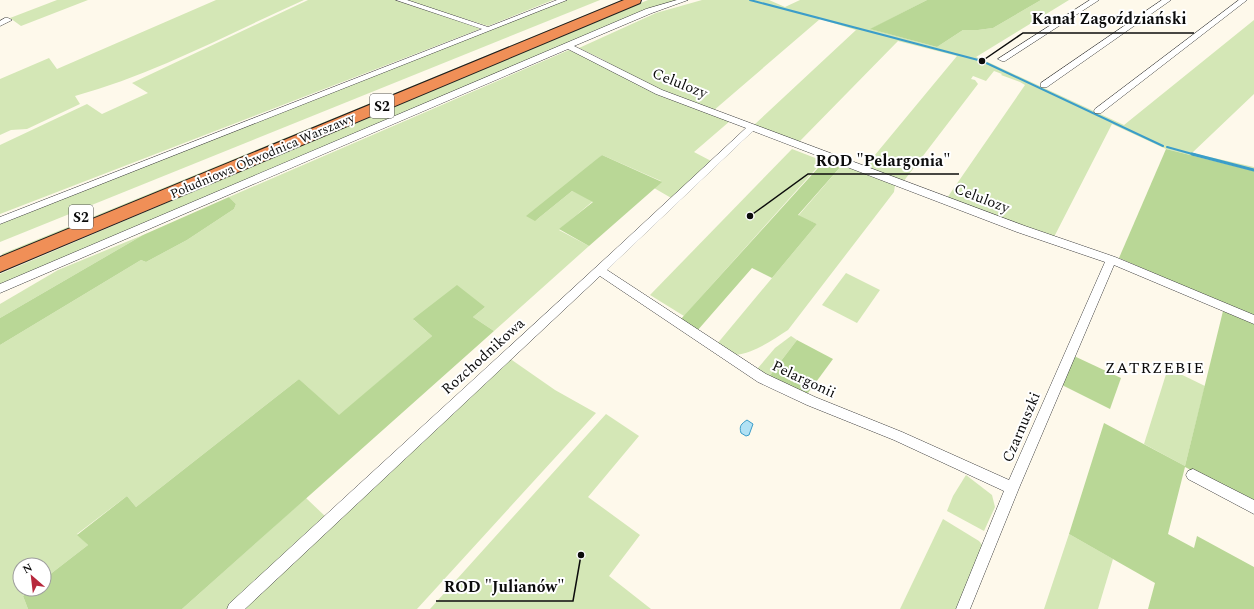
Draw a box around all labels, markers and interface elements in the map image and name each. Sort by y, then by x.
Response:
callout: Kanał Zagoździański [1023,5,1194,33]
text: Kanał Zagoździański [1031,7,1187,31]
street label: Celulozy [649,62,712,105]
road number: S2 [370,94,394,118]
street label: Południowa Obwodnica Warszawy [167,108,359,204]
callout: ROD "Pelargonia" [808,146,959,174]
text: ROD "Pelargonia" [815,149,951,173]
street label: Celulozy [951,177,1014,220]
road number: S2 [69,205,93,229]
street label: Rozchodnikowa [436,312,531,400]
street label: Pelargonii [768,355,840,404]
district label: ZATRZEBIE [1105,356,1205,380]
street label: Czarnuszki [996,388,1047,466]
north arrow [12,557,52,597]
text: N [20,559,36,578]
callout: ROD "Julianów" [436,573,573,601]
text: ROD "Julianów" [444,575,564,599]

